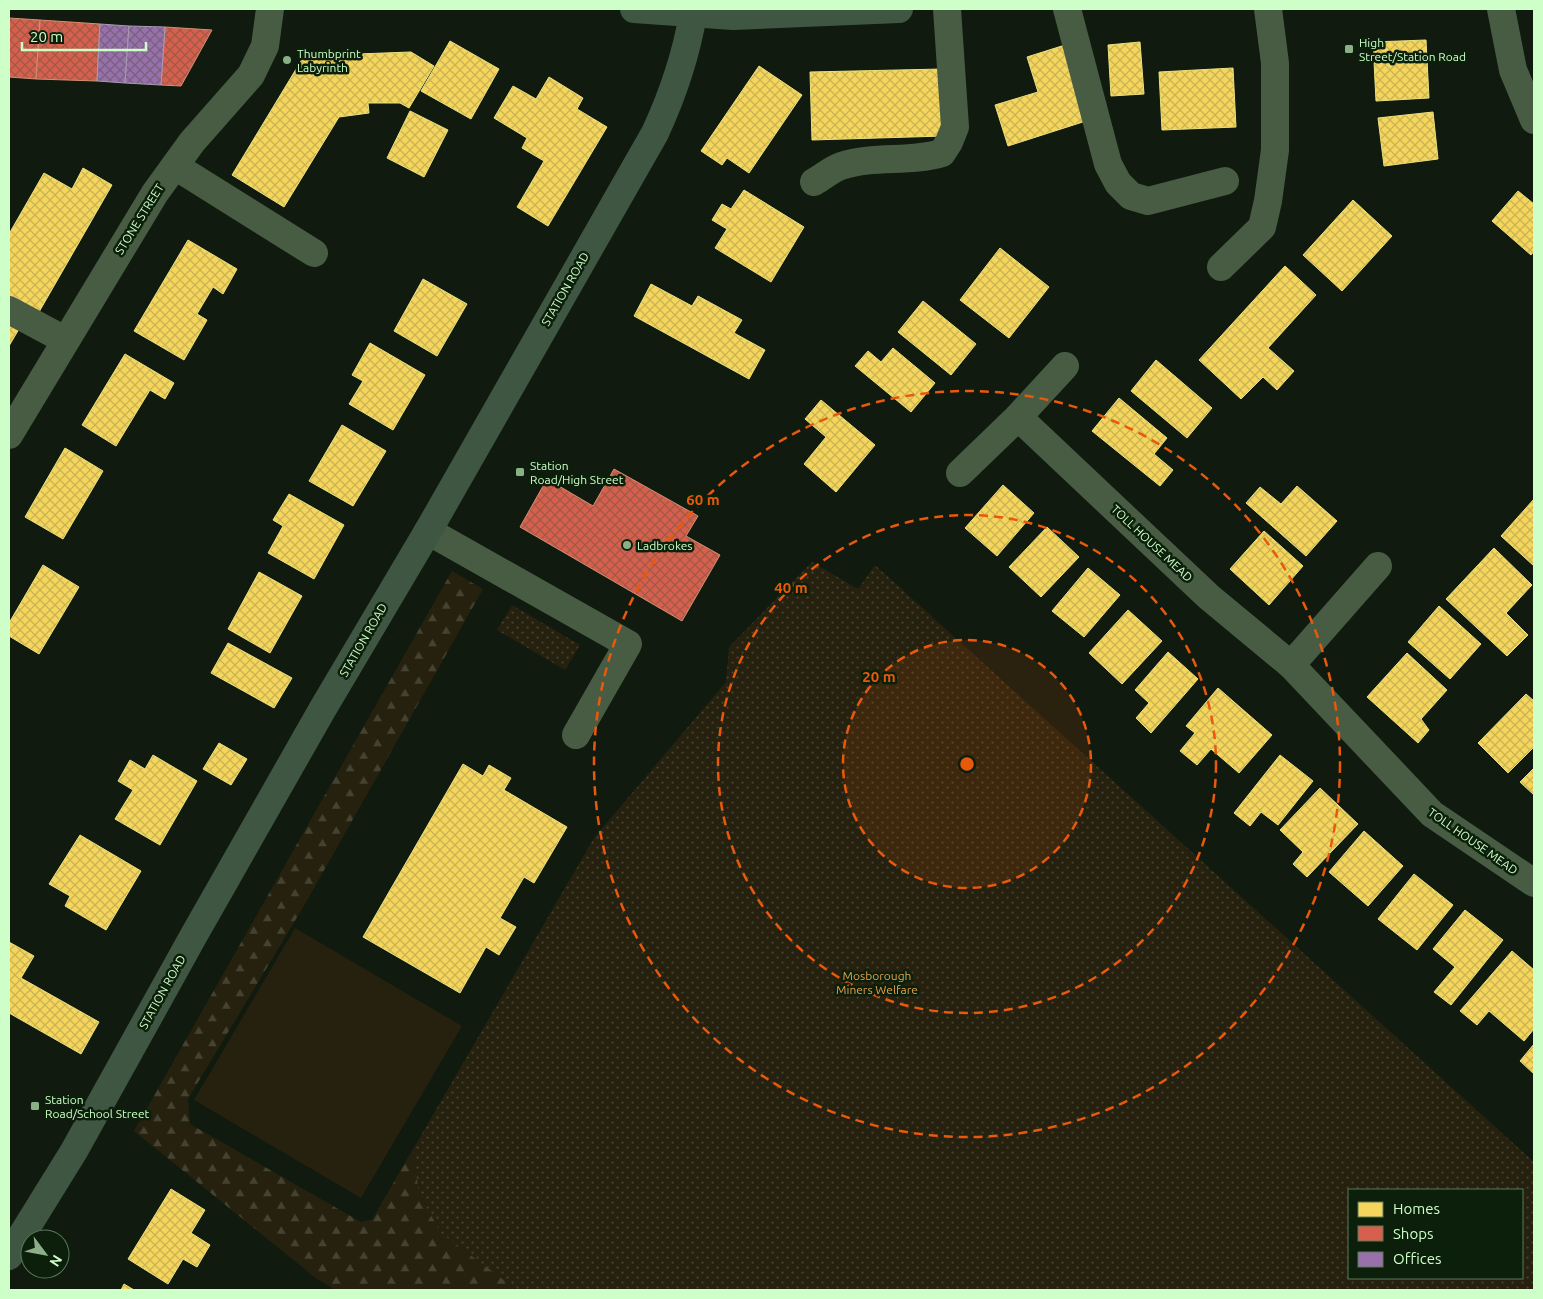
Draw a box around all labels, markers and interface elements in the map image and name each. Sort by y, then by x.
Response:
scale bar [22,20,146,52]
text: 20 m [30,28,63,45]
place label: High Street/Station Road [1359,36,1466,63]
marker: High Street/Station Road [1343,43,1355,55]
place label: Thumbprint Labyrinth [297,47,361,74]
marker: Thumbprint Labyrinth [281,54,293,66]
street label: STONE STREET [112,181,166,257]
street label: STATION ROAD [539,250,591,328]
place label: Station Road/High Street [530,459,624,486]
marker: Station Road/High Street [514,466,526,478]
text: 60 m [686,491,720,508]
street label: TOLL HOUSE MEAD [1109,502,1195,584]
marker: Ladbrokes [621,539,633,551]
place label: Ladbrokes [637,539,693,552]
text: 40 m [774,579,808,596]
street label: STATION ROAD [337,601,389,679]
text: 20 m [862,668,896,685]
centre of rings [958,755,976,773]
street label: TOLL HOUSE MEAD [1426,805,1520,877]
street label: STATION ROAD [136,953,188,1031]
park label: Mosborough Miners Welfare [836,969,918,996]
place label: Station Road/School Street [45,1093,150,1120]
marker: Station Road/School Street [29,1100,41,1112]
legend [1348,1189,1523,1279]
text: Homes [1393,1200,1440,1217]
text: Shops [1393,1225,1434,1242]
north arrow [20,1229,70,1279]
text: Offices [1393,1250,1441,1267]
text: N [46,1252,66,1270]

